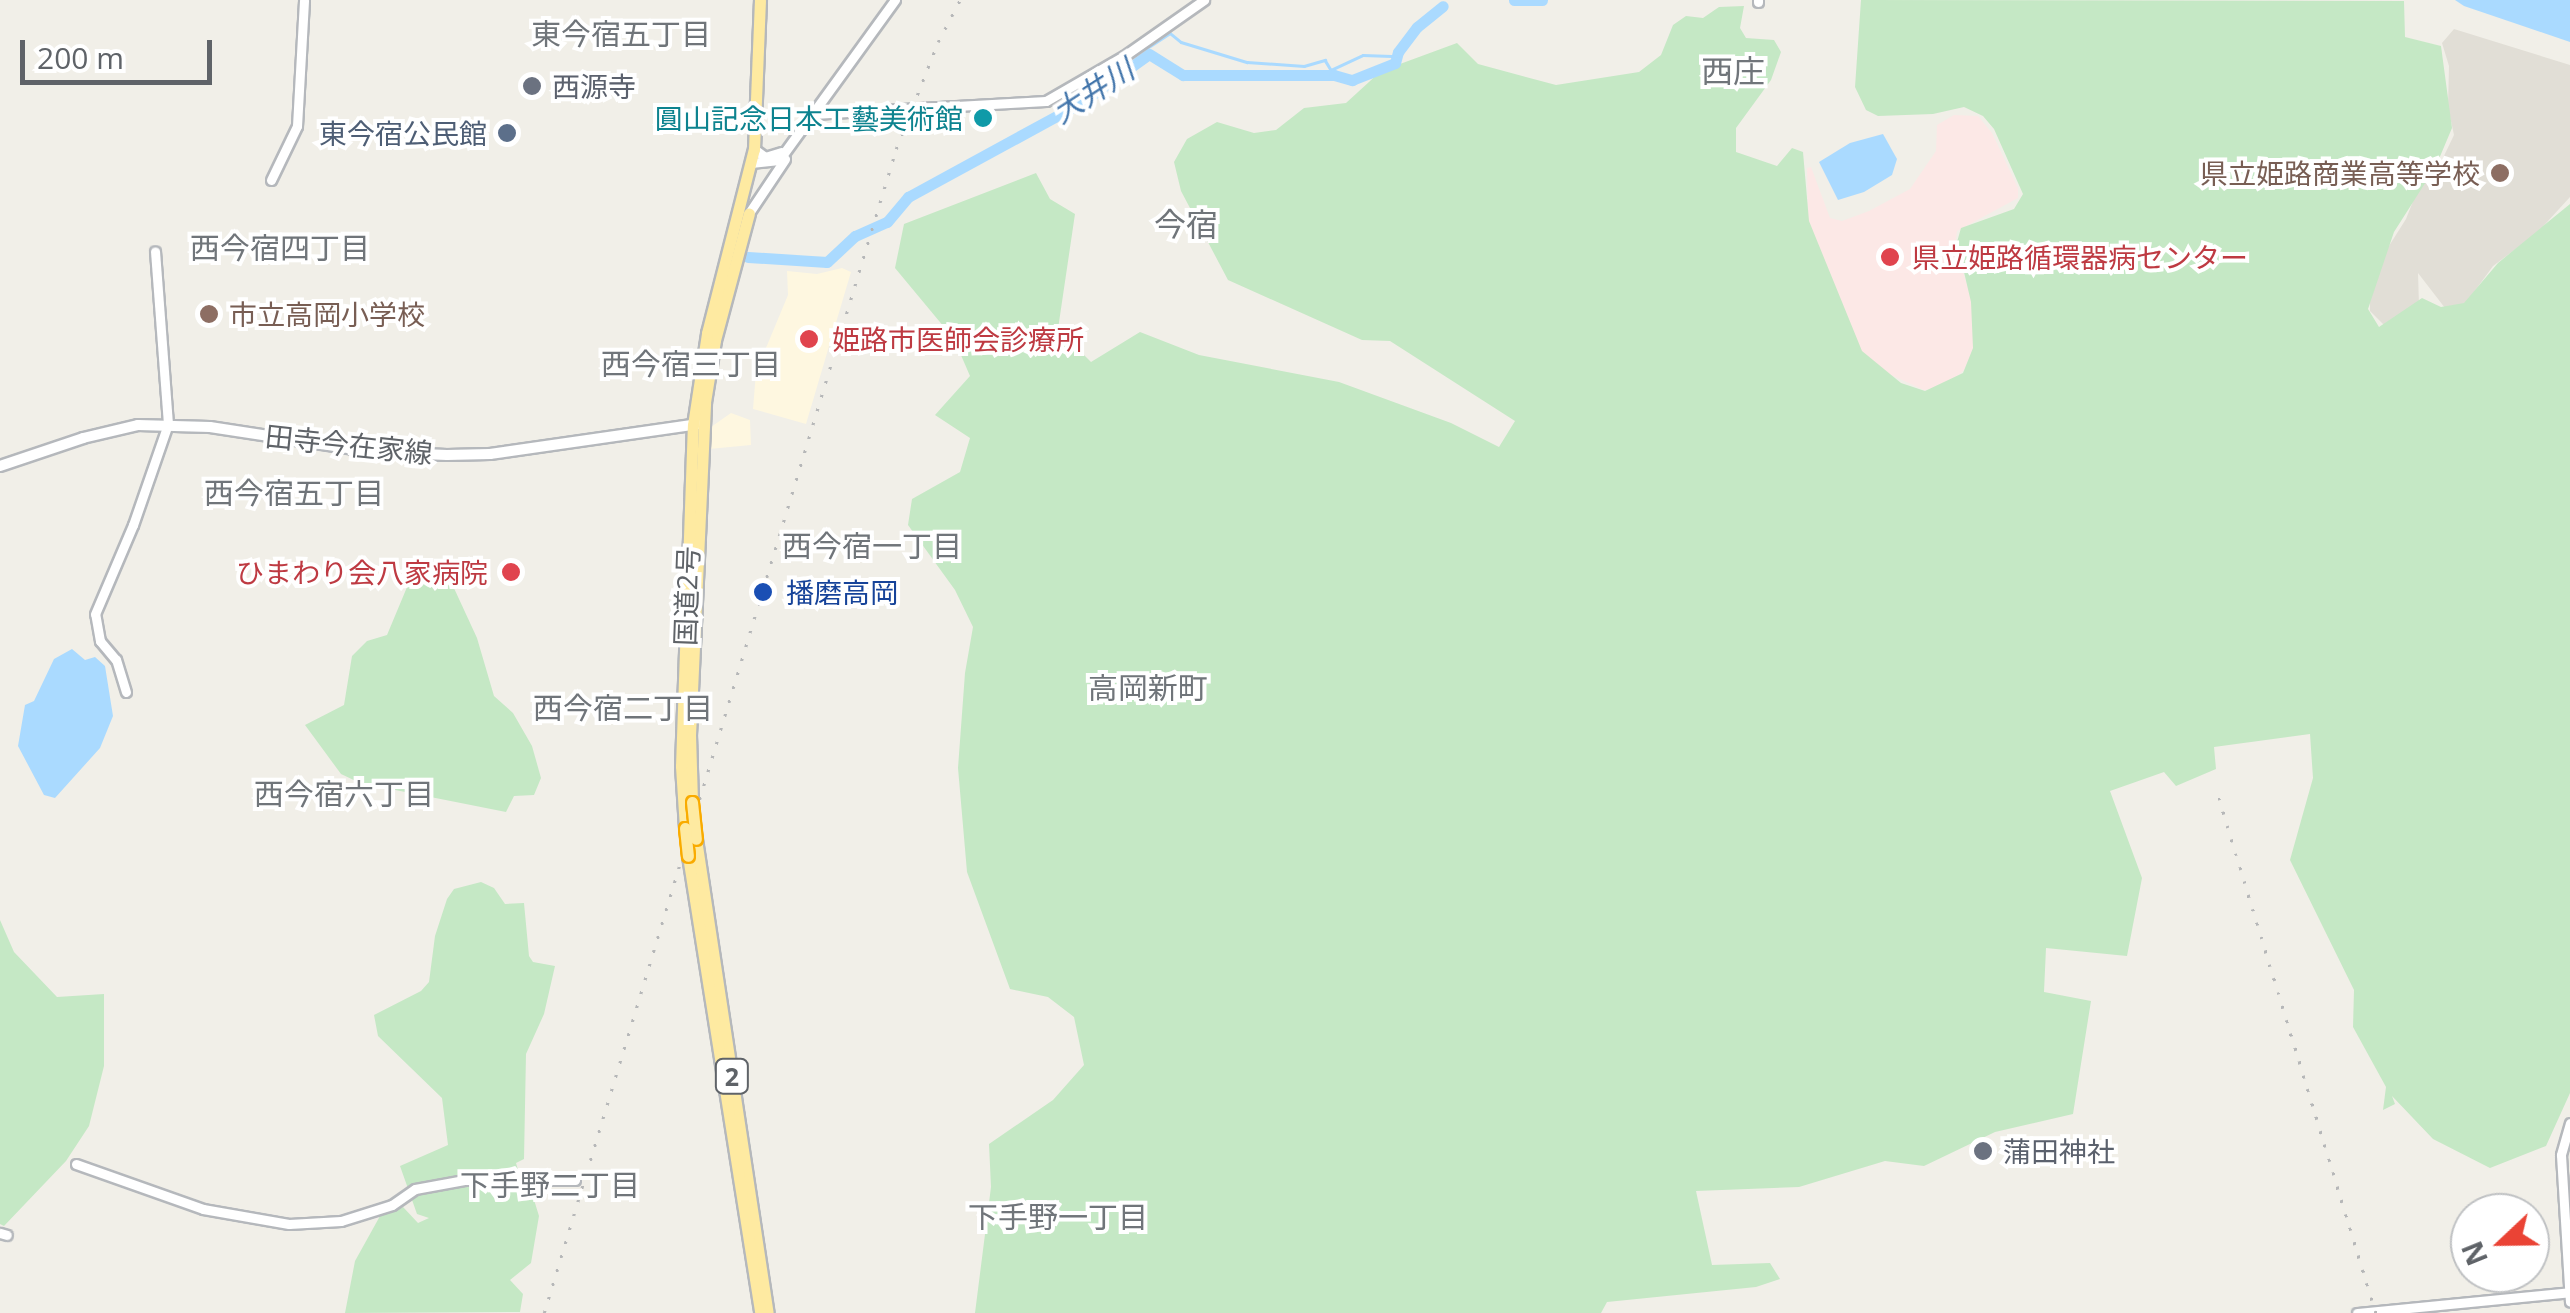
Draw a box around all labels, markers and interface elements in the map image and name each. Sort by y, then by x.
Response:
district label: 東今宿五丁目 [531,16,711,52]
scale bar [25,20,218,82]
text: 200 m [37,37,124,78]
water label: 大井川 [1045,51,1141,131]
district label: 西庄 [1701,52,1765,90]
place label: 西源寺 [552,69,636,103]
marker: 西源寺 [521,75,543,97]
place label: 圓山記念日本工藝美術館 [655,101,963,135]
marker: 圓山記念日本工藝美術館 [972,107,994,129]
place label: 東今宿公民館 [319,116,487,150]
marker: 東今宿公民館 [496,122,518,144]
place label: 県立姫路商業高等学校 [2200,156,2480,190]
marker: 県立姫路商業高等学校 [2489,162,2511,184]
district label: 今宿 [1154,205,1218,243]
district label: 西今宿四丁目 [190,230,370,266]
place label: 県立姫路循環器病センター [1912,240,2248,274]
marker: 県立姫路循環器病センター [1877,244,1903,270]
place label: 市立高岡小学校 [229,297,425,331]
marker: 市立高岡小学校 [198,303,220,325]
place label: 姫路市医師会診療所 [832,322,1084,356]
marker: 姫路市医師会診療所 [796,326,822,352]
district label: 西今宿三丁目 [601,346,781,382]
street label: 田寺今在家線 [264,419,434,469]
district label: 西今宿五丁目 [204,475,384,511]
district label: 西今宿一丁目 [782,528,962,564]
street label: 国道2号 [667,545,705,647]
place label: ひまわり会八家病院 [236,555,488,589]
marker: ひまわり会八家病院 [498,559,524,585]
place label: 播磨高岡 [786,575,898,609]
marker: 播磨高岡 [750,579,776,605]
district label: 高岡新町 [1088,670,1208,706]
district label: 西今宿二丁目 [533,690,713,726]
district label: 西今宿六丁目 [254,776,434,812]
road number: 2 [714,1056,750,1096]
place label: 蒲田神社 [2003,1134,2115,1168]
marker: 蒲田神社 [1972,1140,1994,1162]
district label: 下手野二丁目 [460,1167,640,1203]
north arrow [2450,1193,2550,1293]
district label: 下手野一丁目 [968,1199,1148,1235]
text: N [2452,1236,2496,1271]

